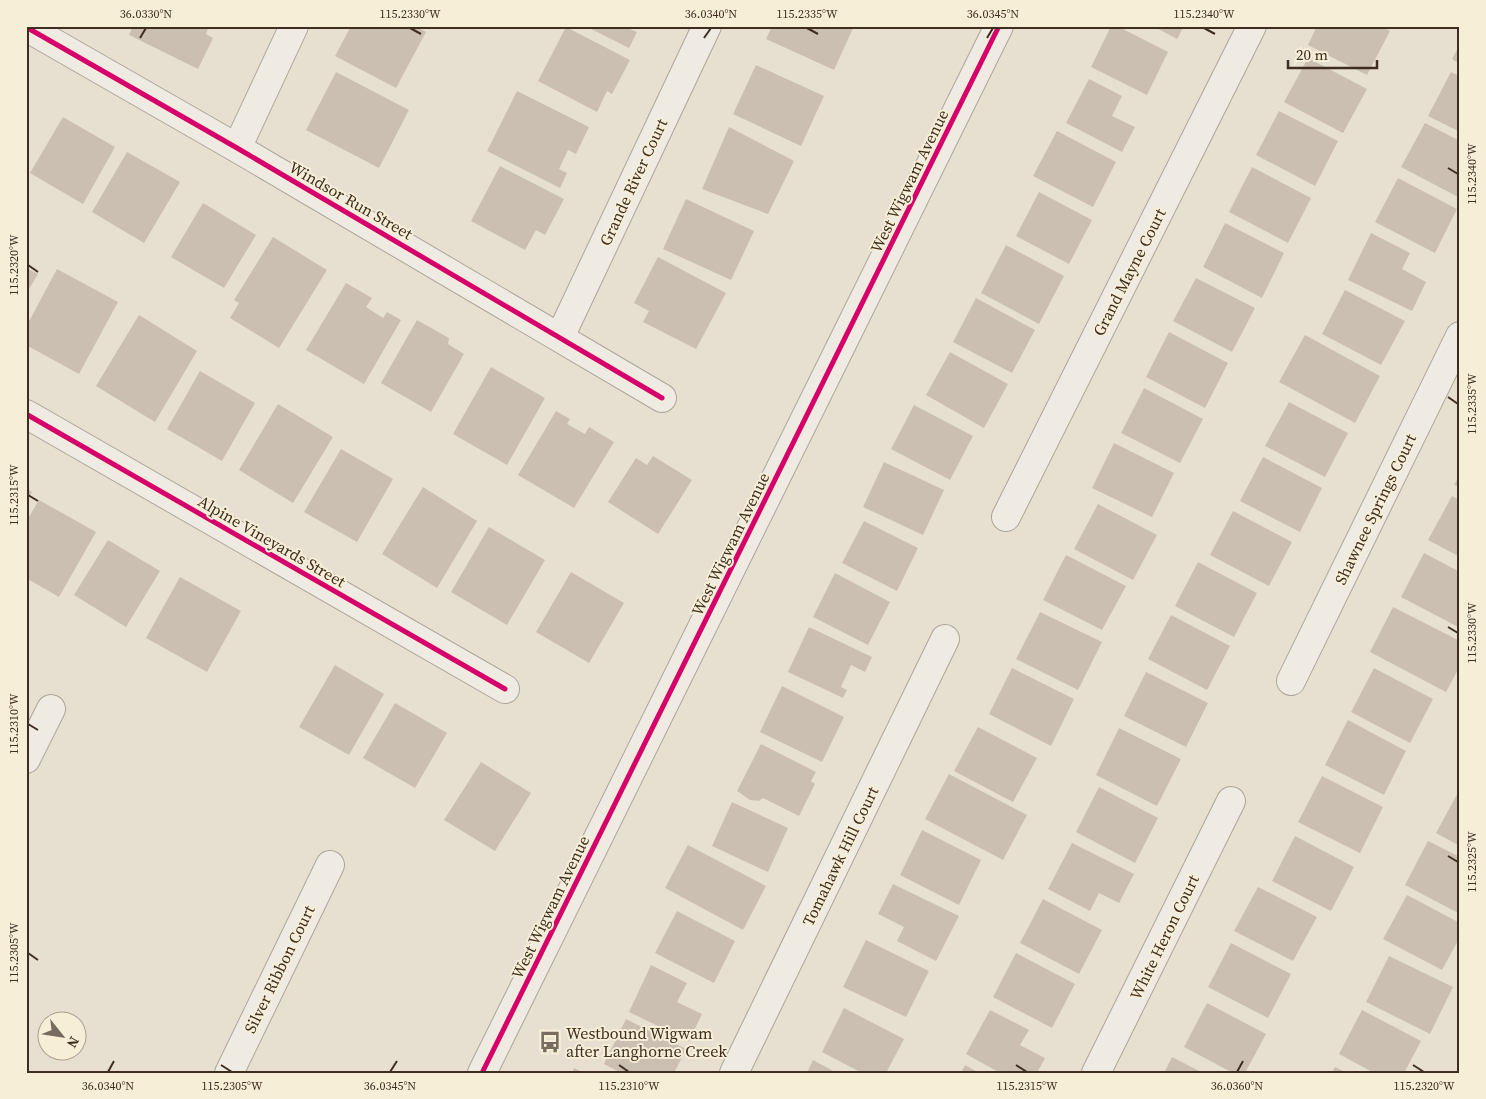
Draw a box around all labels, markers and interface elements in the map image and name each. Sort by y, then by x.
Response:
text: 36.0330°N [120,6,172,22]
text: 115.2330°W [379,6,441,22]
text: 36.0340°N [685,6,737,22]
text: 115.2335°W [776,6,838,22]
text: 36.0345°N [967,6,1019,22]
text: 115.2340°W [1173,6,1235,22]
scale bar [1288,38,1377,70]
text: 20 m [1296,44,1328,65]
street label: West Wigwam Avenue [865,106,953,256]
street label: Grande River Court [594,114,672,249]
text: 115.2340°W [1464,143,1480,205]
street label: Windsor Run Street [285,156,417,245]
street label: Grand Mayne Court [1087,204,1171,339]
text: 115.2320°W [6,234,22,296]
text: 115.2335°W [1464,373,1480,435]
street label: Shawnee Springs Court [1329,429,1421,588]
text: 115.2315°W [6,464,22,526]
street label: West Wigwam Avenue [686,469,774,619]
street label: Alpine Vineyards Street [194,490,350,593]
text: 115.2330°W [1464,602,1480,664]
text: 115.2310°W [6,693,22,755]
street label: Tomahawk Hill Court [797,782,884,929]
text: 115.2325°W [1464,831,1480,893]
street label: West Wigwam Avenue [506,832,594,982]
street label: White Heron Court [1124,870,1204,1003]
street label: Silver Ribbon Court [238,901,320,1037]
text: 115.2305°W [6,922,22,984]
north arrow [38,1012,88,1062]
place label: Westbound Wigwam after Langhorne Creek [566,1022,727,1062]
bus stop icon: Westbound Wigwam after Langhorne Creek [537,1029,563,1055]
text: N [62,1033,84,1052]
text: 36.0340°N [82,1078,134,1094]
text: 115.2305°W [201,1078,263,1094]
text: 36.0345°N [364,1078,416,1094]
text: 115.2310°W [598,1078,660,1094]
text: 115.2315°W [996,1078,1058,1094]
text: 36.0360°N [1211,1078,1263,1094]
text: 115.2320°W [1393,1078,1455,1094]

